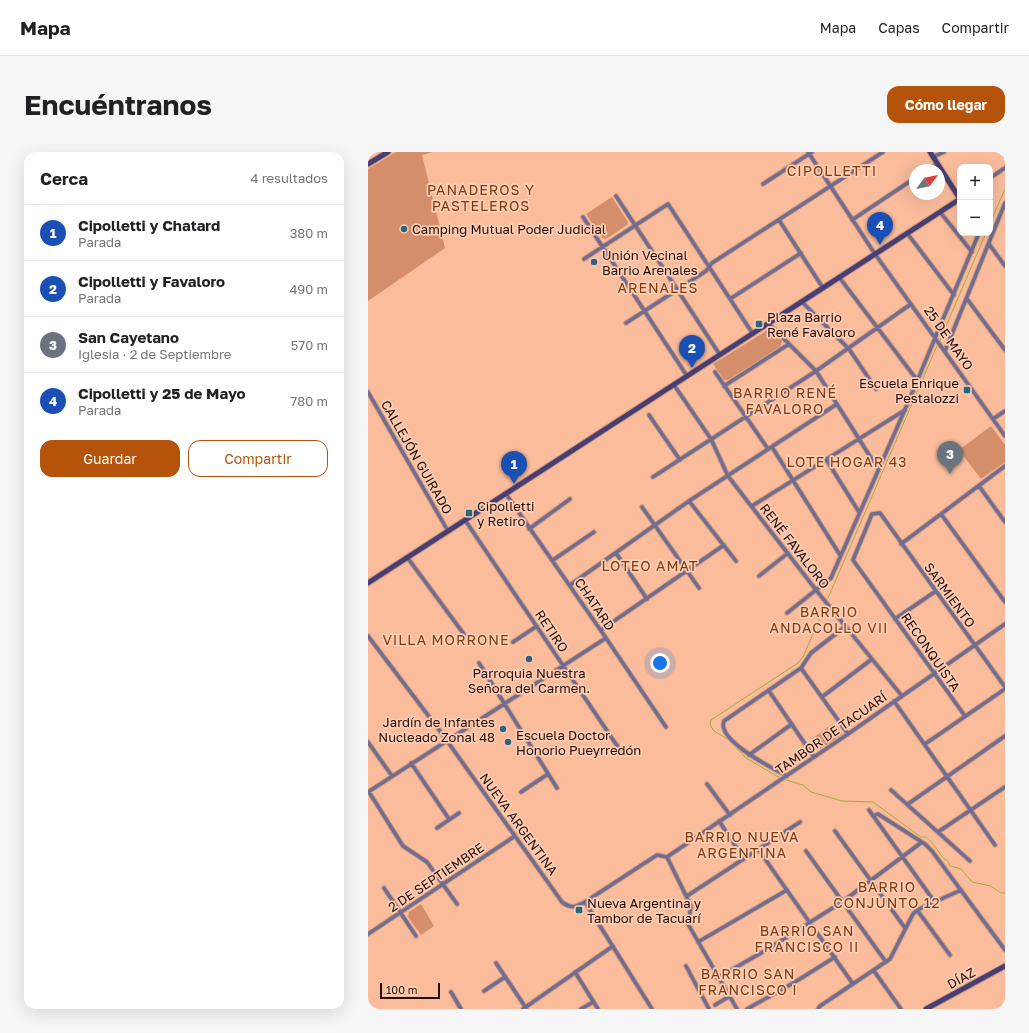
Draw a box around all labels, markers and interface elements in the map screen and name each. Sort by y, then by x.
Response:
text: Mapa [20,16,71,39]
text: Mapa [820,19,856,36]
text: Capas [878,19,920,36]
text: Compartir [942,19,1009,36]
button: Cómo llegar [887,86,1005,123]
text: Encuéntranos [24,88,212,121]
district label: CIPOLLETTI [787,162,877,179]
north arrow [909,164,945,200]
map controls [957,164,993,236]
button: + [957,164,993,200]
text: Cerca [40,168,88,189]
text: 4 resultados [250,170,328,186]
district label: PANADEROS Y PASTELEROS [427,181,535,214]
button: − [957,200,993,236]
pin: 4 [867,212,893,245]
text: Cipolletti y Chatard [78,216,220,234]
place label: Camping Mutual Poder Judicial [412,221,606,237]
marker: Camping Mutual Poder Judicial [399,224,409,234]
text: 1 [50,225,56,241]
text: 380 m [290,225,328,241]
text: Parada [78,234,121,250]
place label: Unión Vecinal Barrio Arenales [602,247,698,278]
marker: Unión Vecinal Barrio Arenales [589,257,599,267]
text: Cipolletti y Favaloro [78,272,225,290]
district label: ARENALES [618,279,698,296]
text: 2 [49,281,57,297]
text: 490 m [289,281,328,297]
text: Parada [78,290,121,306]
street label: 25 DE MAYO [921,303,977,373]
place label: Plaza Barrio René Favaloro [767,309,856,340]
marker: Plaza Barrio René Favaloro [754,319,764,329]
text: San Cayetano [78,328,179,346]
pin: 2 [679,335,705,368]
text: 3 [49,337,57,353]
text: 570 m [291,337,328,353]
text: Iglesia · 2 de Septiembre [78,346,231,362]
place label: Escuela Enrique Pestalozzi [859,375,959,406]
text: Cipolletti y 25 de Mayo [78,384,246,402]
district label: BARRIO RENÉ FAVALORO [733,384,837,417]
marker: Escuela Enrique Pestalozzi [962,385,972,395]
text: 4 [49,393,57,409]
text: 780 m [290,393,328,409]
street label: CALLEJÓN GUIRADO [378,397,456,517]
text: Parada [78,402,121,418]
button: Guardar [40,440,180,477]
button: Compartir [188,440,328,477]
pin: 3 [937,441,963,474]
pin: 1 [501,451,527,484]
district label: LOTE HOGAR 43 [787,453,907,470]
place label: Cipolletti y Retiro [477,498,535,529]
street label: RENÉ FAVALORO [757,500,833,592]
marker: Cipolletti y Retiro [464,508,474,518]
district label: LOTEO AMAT [602,557,698,574]
street label: SARMIENTO [921,559,979,631]
street label: CHATARD [572,575,618,633]
district label: BARRIO ANDACOLLO VII [770,603,888,636]
street label: RETIRO [532,607,572,655]
street label: RECONQUISTA [898,610,964,695]
district label: VILLA MORRONE [382,631,510,648]
your location [650,653,670,673]
marker: Parroquia Nuestra Señora del Carmen. [524,654,534,664]
place label: Parroquia Nuestra Señora del Carmen. [468,665,590,696]
street label: TAMBOR DE TACUARÍ [772,688,891,778]
place label: Jardín de Infantes Nucleado Zonal 48 [378,714,495,745]
marker: Jardín de Infantes Nucleado Zonal 48 [498,724,508,734]
place label: Escuela Doctor Honorio Pueyrredón [516,727,641,758]
marker: Escuela Doctor Honorio Pueyrredón [503,737,513,747]
street label: NUEVA ARGENTINA [477,770,562,878]
district label: BARRIO NUEVA ARGENTINA [685,828,799,861]
street label: 2 DE SEPTIEMBRE [385,839,487,915]
district label: BARRIO CONJUNTO 12 [833,878,941,911]
place label: Nueva Argentina y Tambor de Tacuarí [587,895,702,926]
marker: Nueva Argentina y Tambor de Tacuarí [574,905,584,915]
district label: BARRIO SAN FRANCISCO II [755,922,859,955]
street label: DÍAZ [944,964,978,992]
district label: BARRIO SAN FRANCISCO I [698,965,798,998]
scale bar [380,981,440,1000]
text: 100 m [386,983,417,996]

